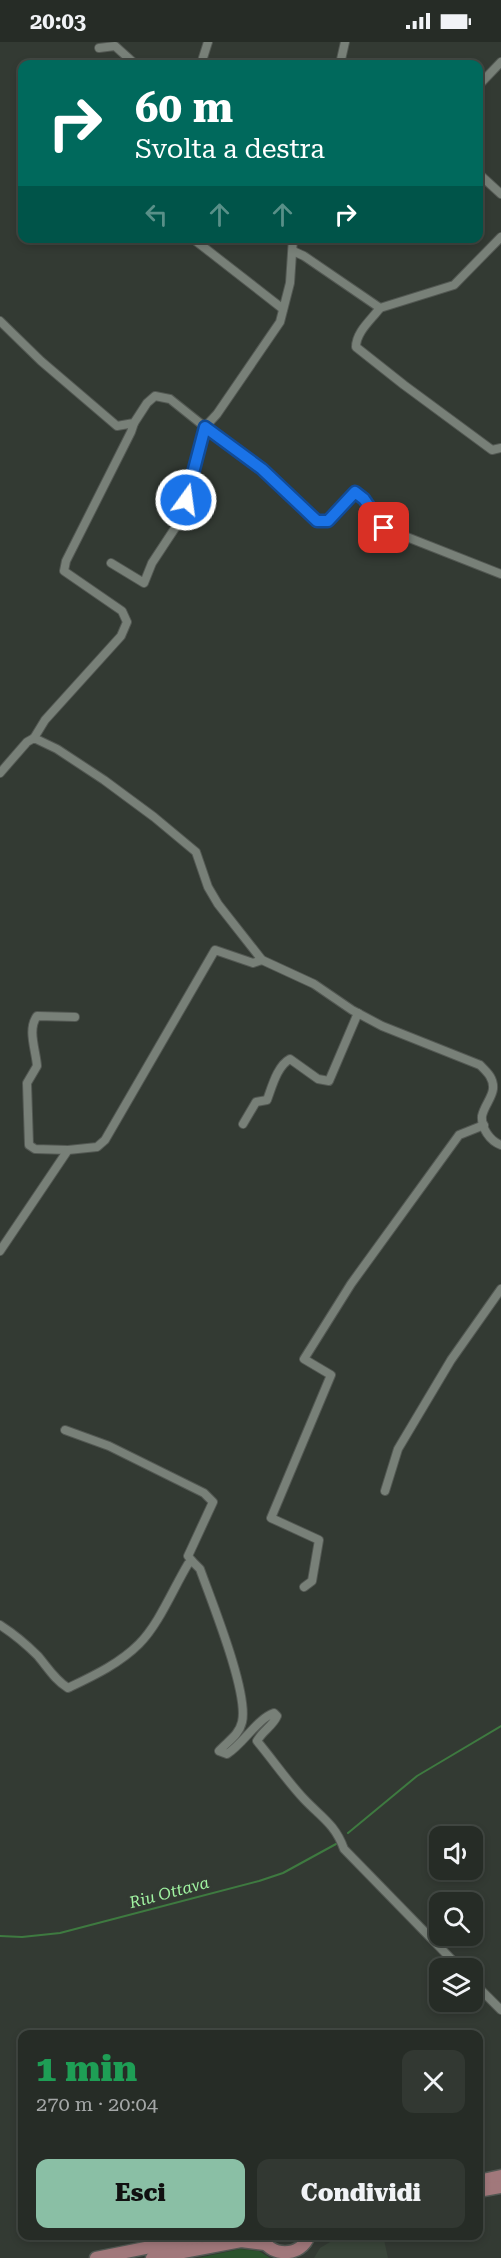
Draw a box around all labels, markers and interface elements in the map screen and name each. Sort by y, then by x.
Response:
text: 20:03 [30,9,86,34]
text: 60 m [135,83,233,132]
icon: right [36,84,114,162]
text: Svolta a destra [135,133,325,165]
icon: left [140,198,173,231]
icon: ahead [203,198,236,231]
icon: ahead [266,198,299,231]
icon: right [329,198,362,231]
position arrow [154,468,218,532]
pin [358,502,409,553]
icon: arrive [367,511,400,544]
map controls [429,1826,483,2012]
button: sound [429,1826,483,1880]
water label: Riu Ottava [126,1873,211,1912]
button: search [429,1892,483,1946]
button: layers [429,1958,483,2012]
text: 1 min [36,2048,137,2090]
button: close [402,2050,465,2113]
text: 270 m · 20:04 [36,2092,158,2116]
button: Esci [36,2159,245,2228]
button: Condividi [257,2159,465,2228]

